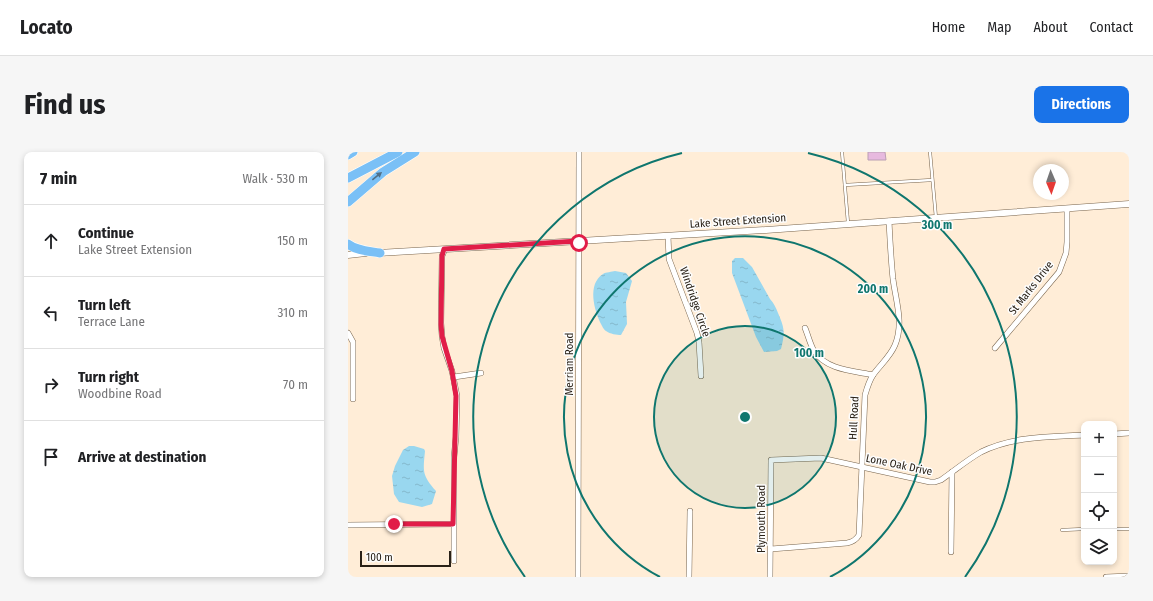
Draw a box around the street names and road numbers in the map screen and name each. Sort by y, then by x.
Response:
street label: Lake Street Extension [689,211,787,231]
street label: St Marks Drive [1006,259,1056,317]
street label: Windridge Circle [677,265,713,339]
street label: Merriam Road [563,333,576,395]
street label: Hull Road [846,396,862,440]
street label: Lone Oak Drive [865,452,933,478]
street label: Plymouth Road [755,485,768,553]

